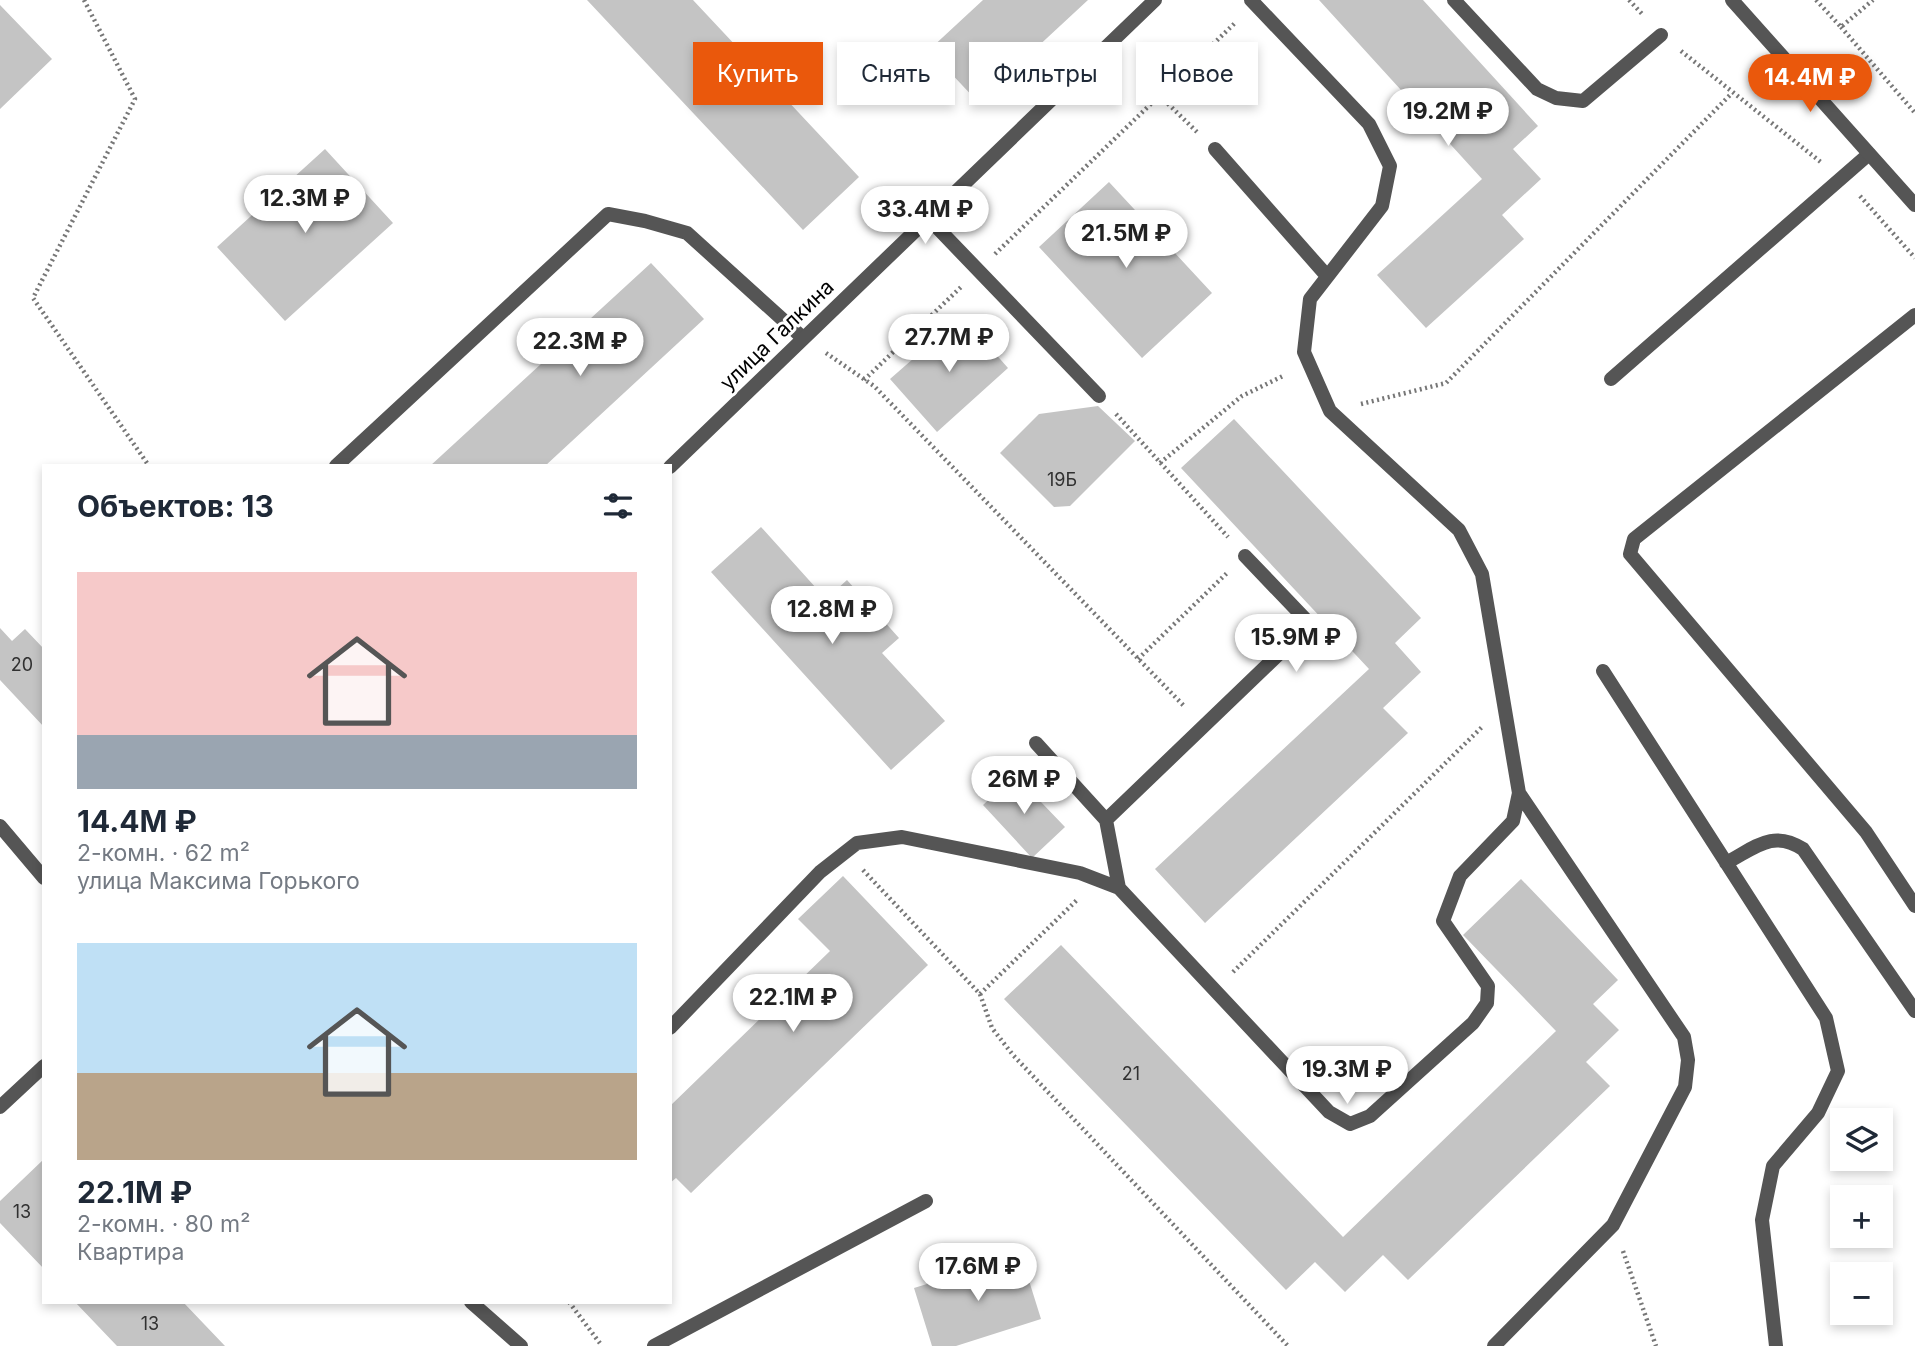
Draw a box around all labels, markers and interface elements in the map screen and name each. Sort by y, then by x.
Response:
chip: Купить [693,42,823,105]
chip: Снять [837,42,955,105]
chip: Фильтры [969,42,1122,105]
chip: Новое [1136,42,1258,105]
pin: 14.4M ₽ [1745,54,1875,114]
text: 14.4M ₽ [1764,63,1856,91]
pin: 19.2M ₽ [1383,88,1513,148]
text: 19.2M ₽ [1403,97,1493,125]
pin: 12.3M ₽ [240,176,370,235]
text: 12.3M ₽ [260,184,350,212]
pin: 33.4M ₽ [860,187,990,246]
text: 33.4M ₽ [877,195,973,223]
pin: 21.5M ₽ [1061,210,1191,270]
text: 21.5M ₽ [1081,219,1171,247]
street label: улица Галкина [715,274,839,395]
pin: 27.7M ₽ [884,314,1014,374]
pin: 22.3M ₽ [515,318,645,378]
text: 27.7M ₽ [904,323,994,351]
text: 22.3M ₽ [533,327,627,355]
house number: 19Б [1047,469,1077,490]
icon: filters [599,487,637,525]
text: Объектов: 13 [77,488,274,524]
pin: 12.8M ₽ [767,586,897,646]
text: 12.8M ₽ [787,595,877,623]
pin: 15.9M ₽ [1231,614,1361,674]
icon: home [294,618,420,744]
text: 15.9M ₽ [1251,623,1341,651]
house number: 20 [11,654,33,675]
pin: 26M ₽ [975,756,1073,816]
text: 26M ₽ [987,765,1061,793]
text: 14.4M ₽ [77,803,197,839]
text: 2-комн. · 62 m² [77,839,250,867]
text: улица Максима Горького [77,867,360,895]
pin: 22.1M ₽ [728,974,858,1034]
text: 22.1M ₽ [749,983,837,1011]
icon: home [294,989,420,1115]
pin: 19.3M ₽ [1282,1046,1412,1106]
text: 19.3M ₽ [1302,1055,1392,1083]
house number: 21 [1122,1063,1140,1084]
map controls [1830,1108,1893,1325]
button: layers [1830,1108,1893,1171]
text: 22.1M ₽ [77,1174,192,1210]
button: + [1830,1185,1893,1248]
house number: 13 [13,1201,31,1222]
text: 2-комн. · 80 m² [77,1210,250,1238]
text: Квартира [77,1238,184,1266]
pin: 17.6M ₽ [913,1244,1043,1303]
text: 17.6M ₽ [935,1252,1021,1280]
button: − [1830,1262,1893,1325]
house number: 13 [141,1313,159,1334]

